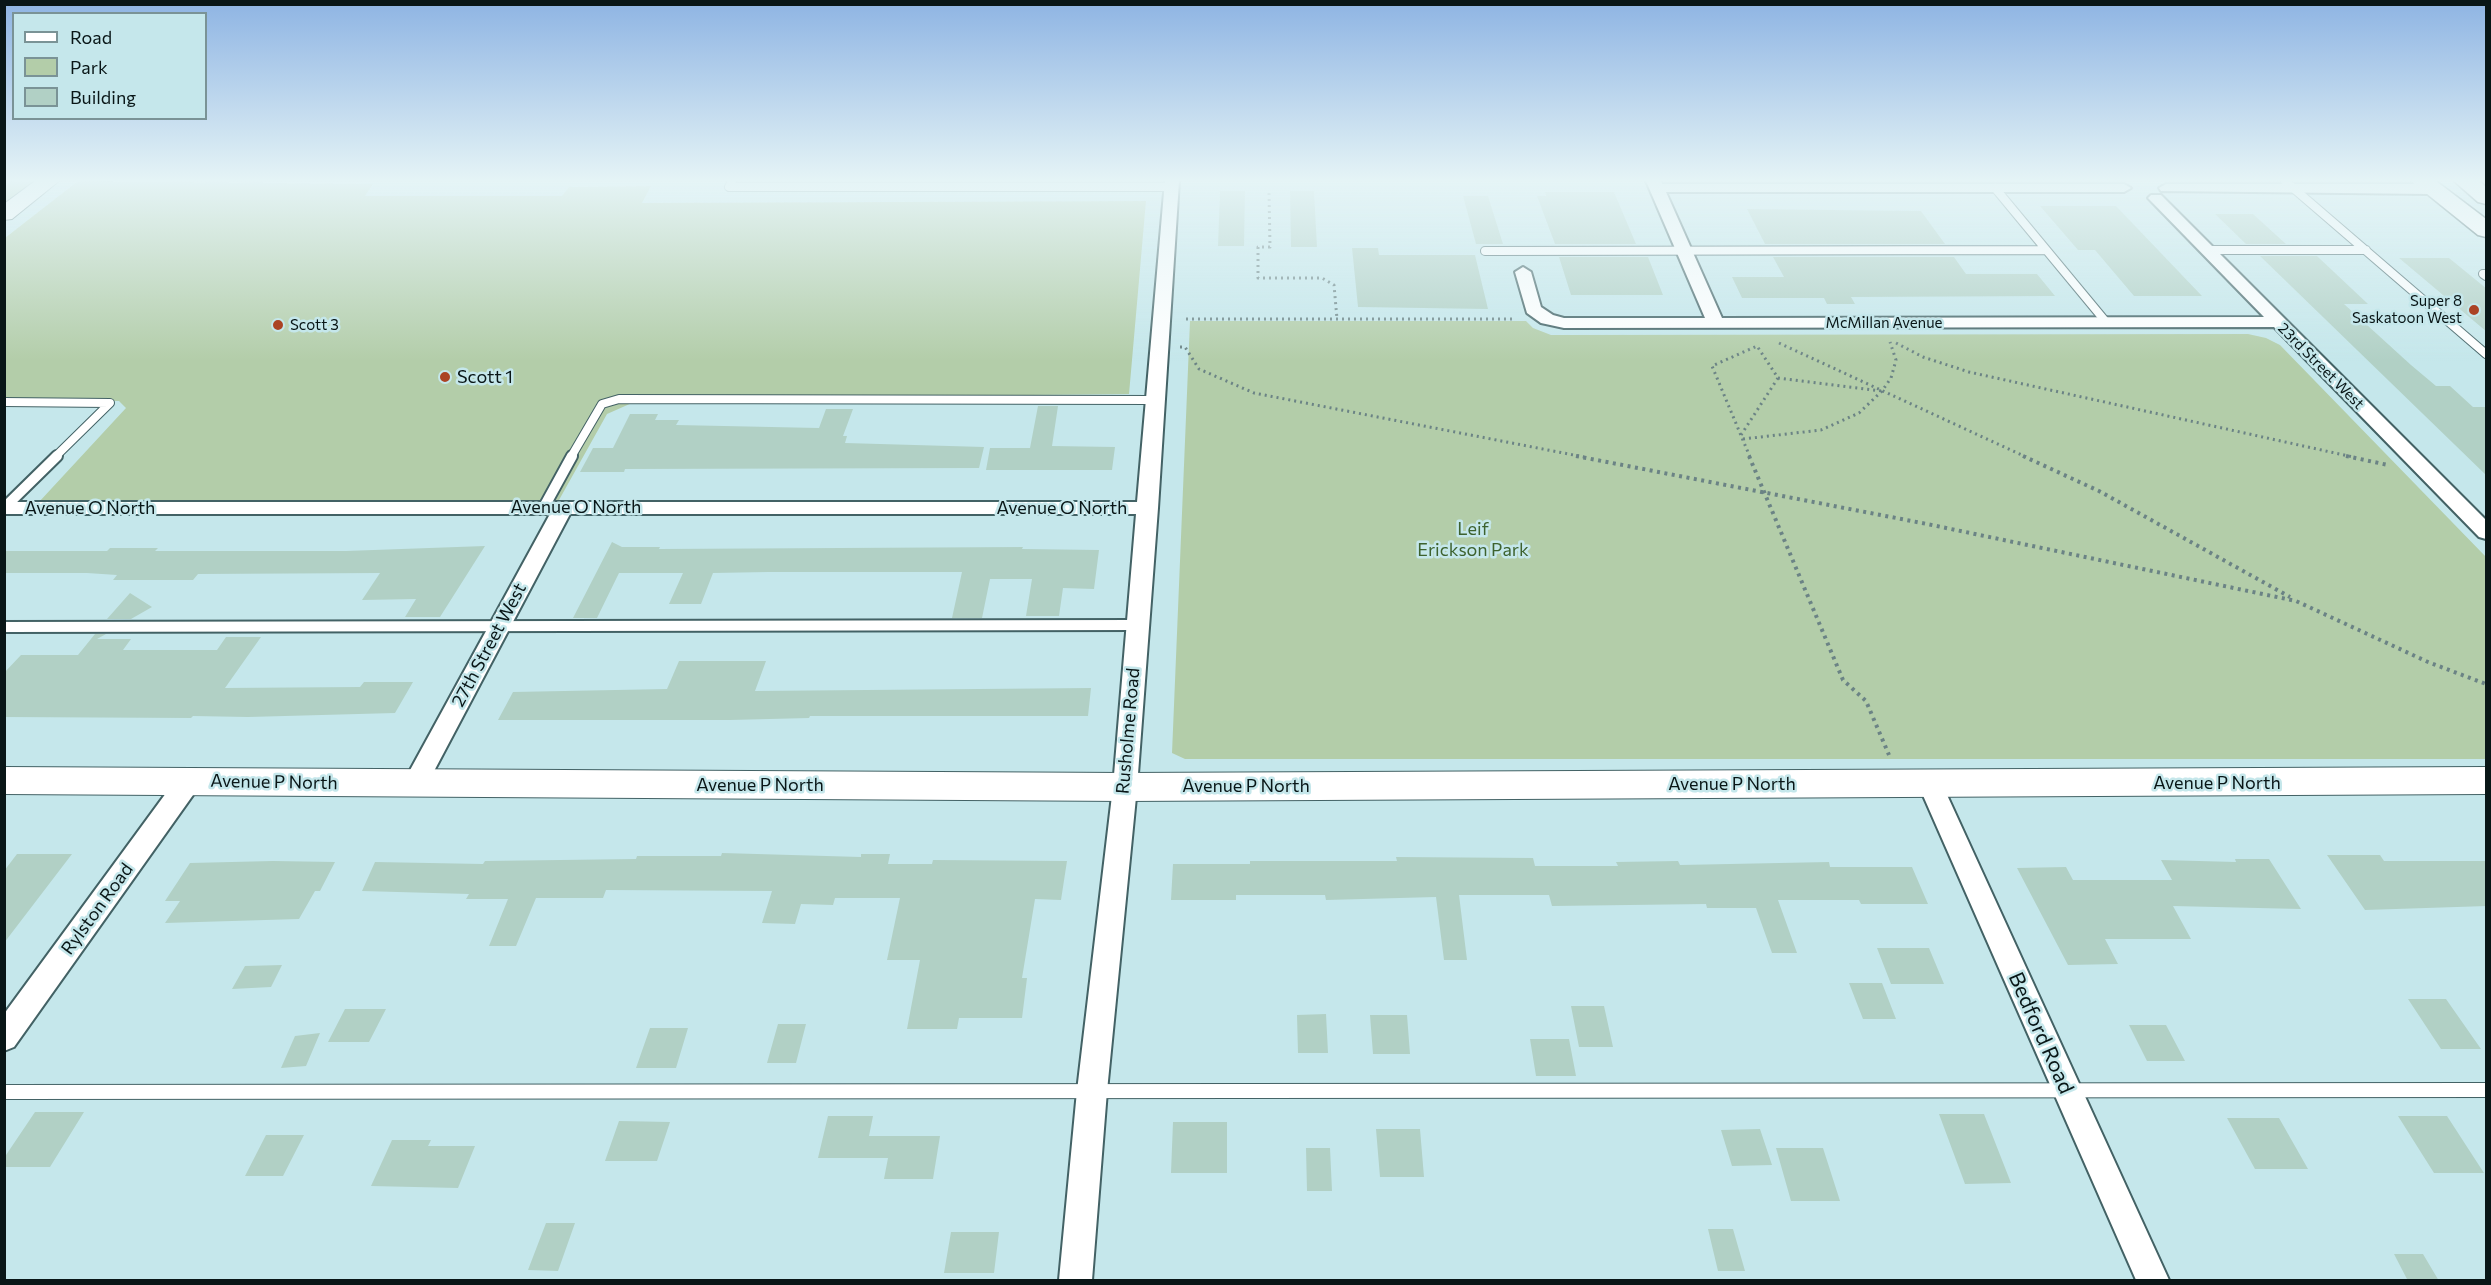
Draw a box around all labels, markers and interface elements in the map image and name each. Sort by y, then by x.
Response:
legend [12,12,207,120]
text: Road [70,26,112,48]
text: Park [70,56,108,78]
text: Building [70,86,136,108]
place label: Super 8 Saskatoon West [2352,292,2462,327]
marker: Super 8 Saskatoon West [2467,303,2481,317]
street label: McMillan Avenue [1826,314,1942,332]
place label: Scott 3 [290,316,339,334]
marker: Scott 3 [271,318,285,332]
street label: 23rd Street West [2274,319,2368,413]
place label: Scott 1 [457,366,513,388]
marker: Scott 1 [438,370,452,384]
street label: Avenue O North [511,496,641,518]
street label: Avenue O North [25,497,155,519]
street label: Avenue O North [997,497,1127,519]
park label: Leif Erickson Park [1417,518,1529,560]
street label: 27th Street West [447,579,531,711]
street label: Rusholme Road [1112,667,1144,795]
street label: Avenue P North [210,770,338,794]
street label: Avenue P North [2153,772,2281,794]
street label: Avenue P North [1668,773,1796,795]
street label: Avenue P North [696,774,824,796]
street label: Avenue P North [1182,775,1310,797]
street label: Rylston Road [57,859,137,959]
street label: Bedford Road [2003,968,2079,1098]

